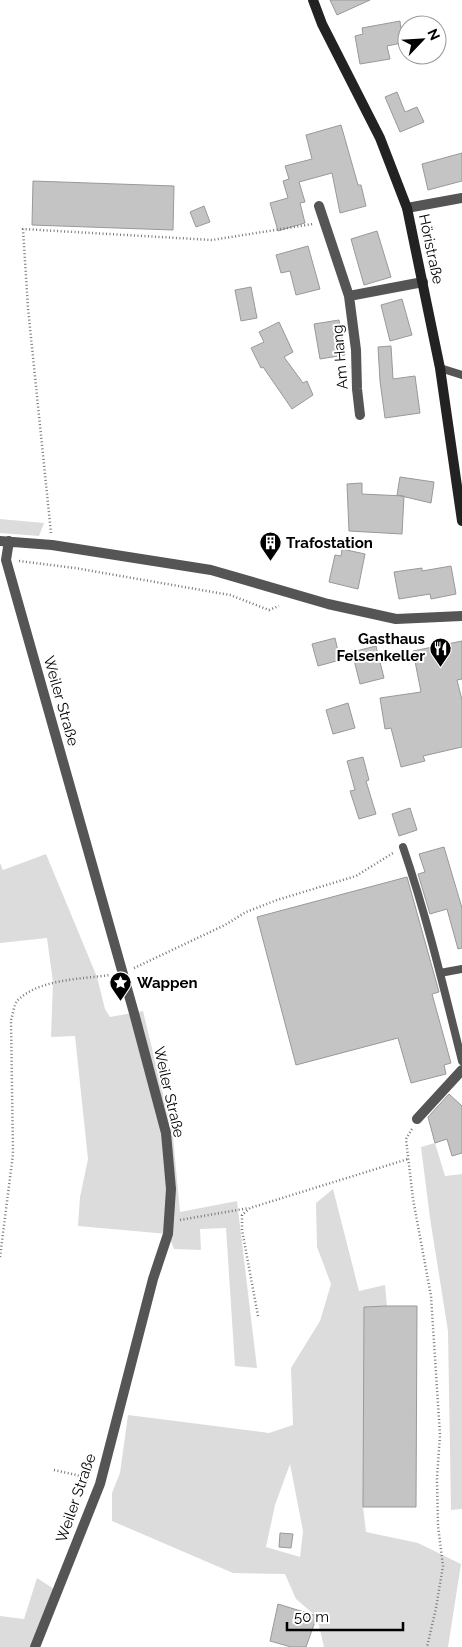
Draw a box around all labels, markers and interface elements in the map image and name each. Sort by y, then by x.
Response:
north arrow [397,15,447,65]
text: N [424,26,443,43]
street label: Höristraße [415,212,447,286]
street label: Am Hang [328,324,352,390]
building icon: Trafostation [258,531,282,562]
place label: Trafostation [286,534,373,552]
place label: Gasthaus Felsenkeller [336,630,425,665]
restaurant icon: Gasthaus Felsenkeller [429,636,453,667]
street label: Weiler Straße [40,654,83,748]
place icon: Wappen [109,971,133,1002]
place label: Wappen [137,974,198,992]
street label: Weiler Straße [150,1045,188,1139]
street label: Weiler Straße [52,1451,100,1545]
scale bar [287,1600,403,1632]
text: 50 m [294,1608,329,1626]

